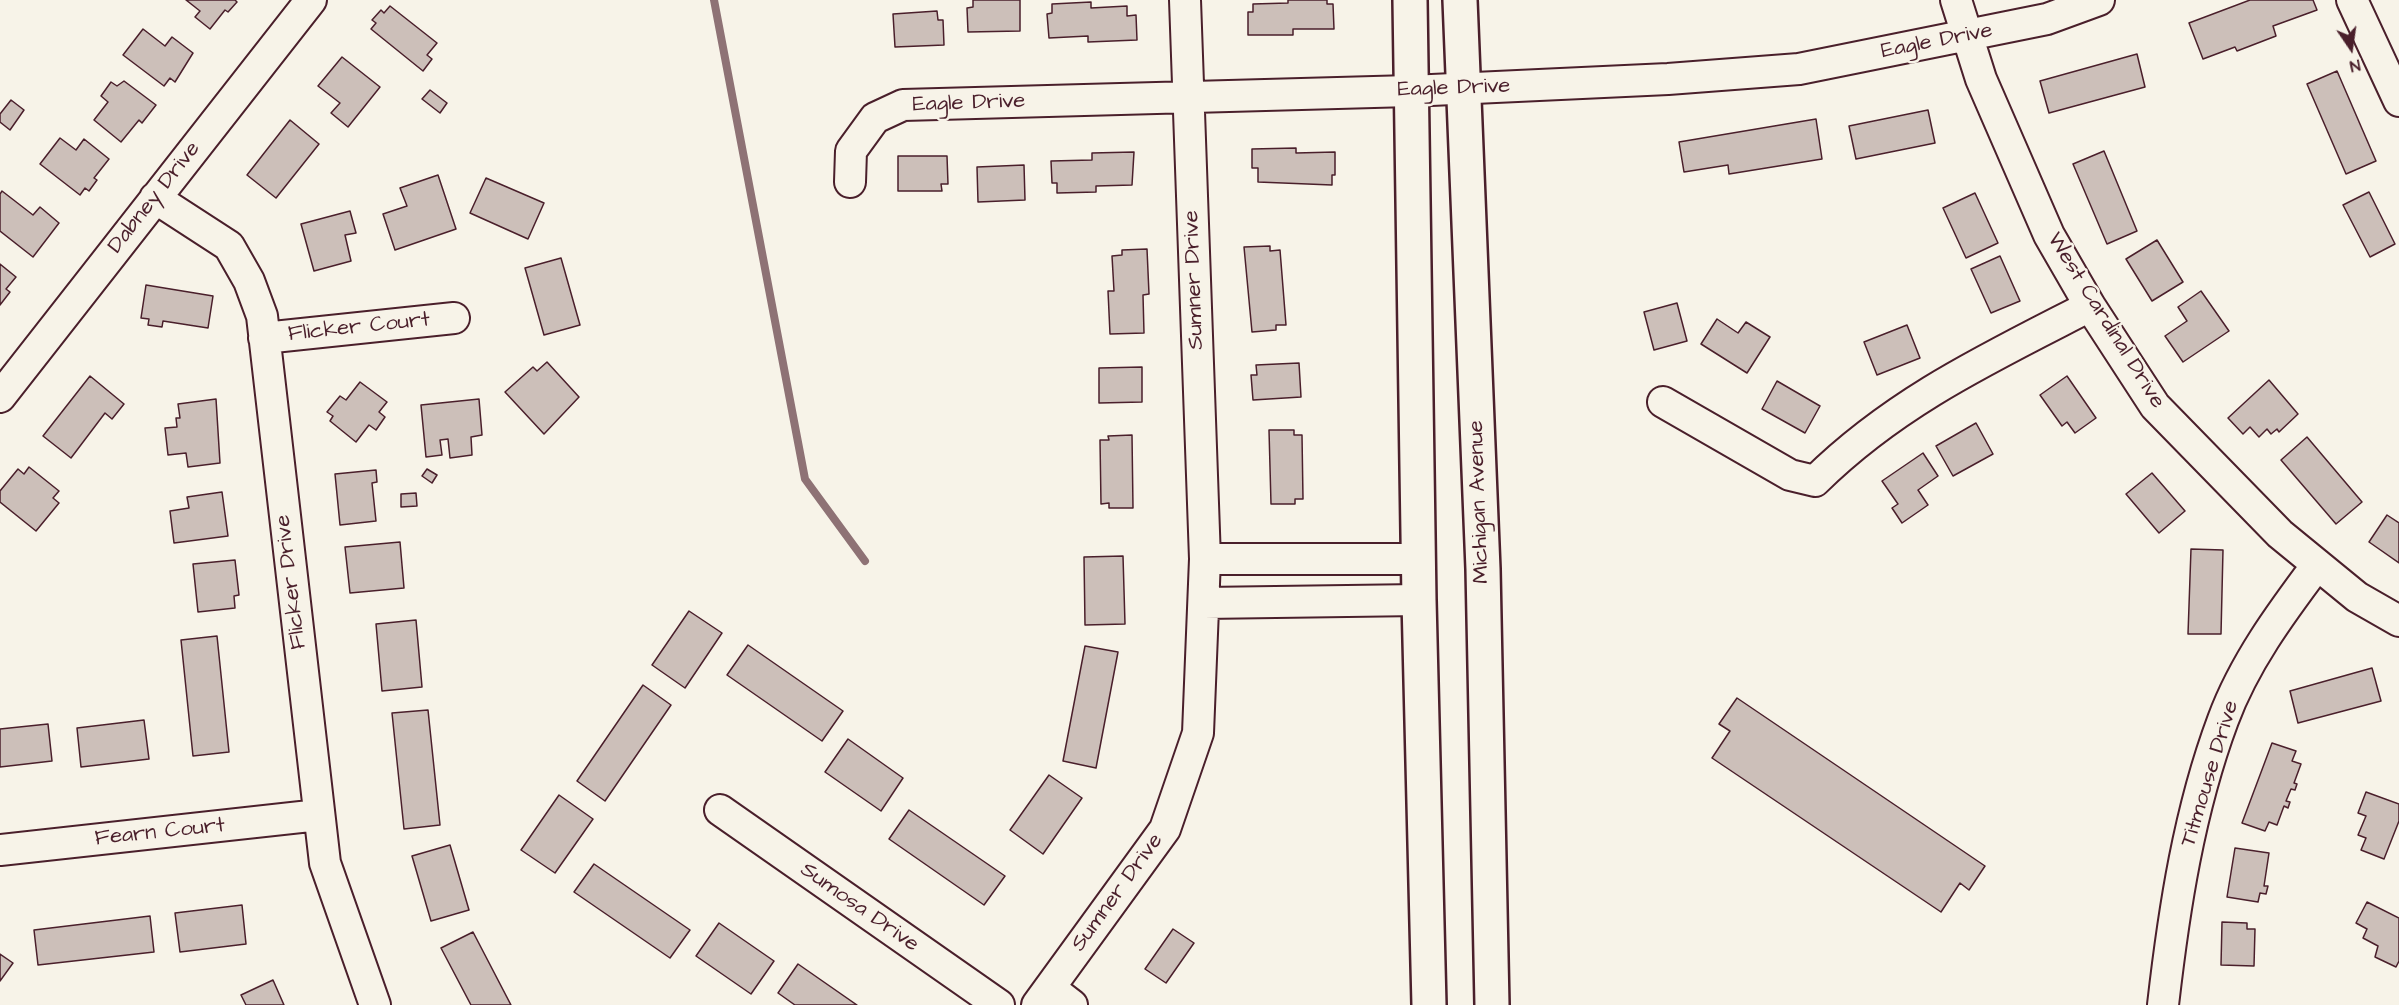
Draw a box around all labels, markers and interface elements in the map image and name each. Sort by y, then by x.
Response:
street label: Eagle Drive [1879,18,1995,66]
north arrow [2321,18,2381,78]
text: N [2348,54,2362,77]
street label: Eagle Drive [1397,74,1511,104]
street label: Eagle Drive [912,89,1026,119]
street label: Dabney Drive [103,137,207,259]
street label: Sumner Drive [1179,210,1211,350]
street label: West Cardinal Drive [2040,228,2170,414]
street label: Flicker Court [287,307,431,349]
street label: Michigan Avenue [1464,420,1496,584]
street label: Flicker Drive [271,513,313,651]
street label: Titmouse Drive [2176,698,2246,850]
street label: Fearn Court [94,813,226,853]
street label: Sumner Drive [1066,829,1170,957]
street label: Sumosa Drive [795,857,923,959]

